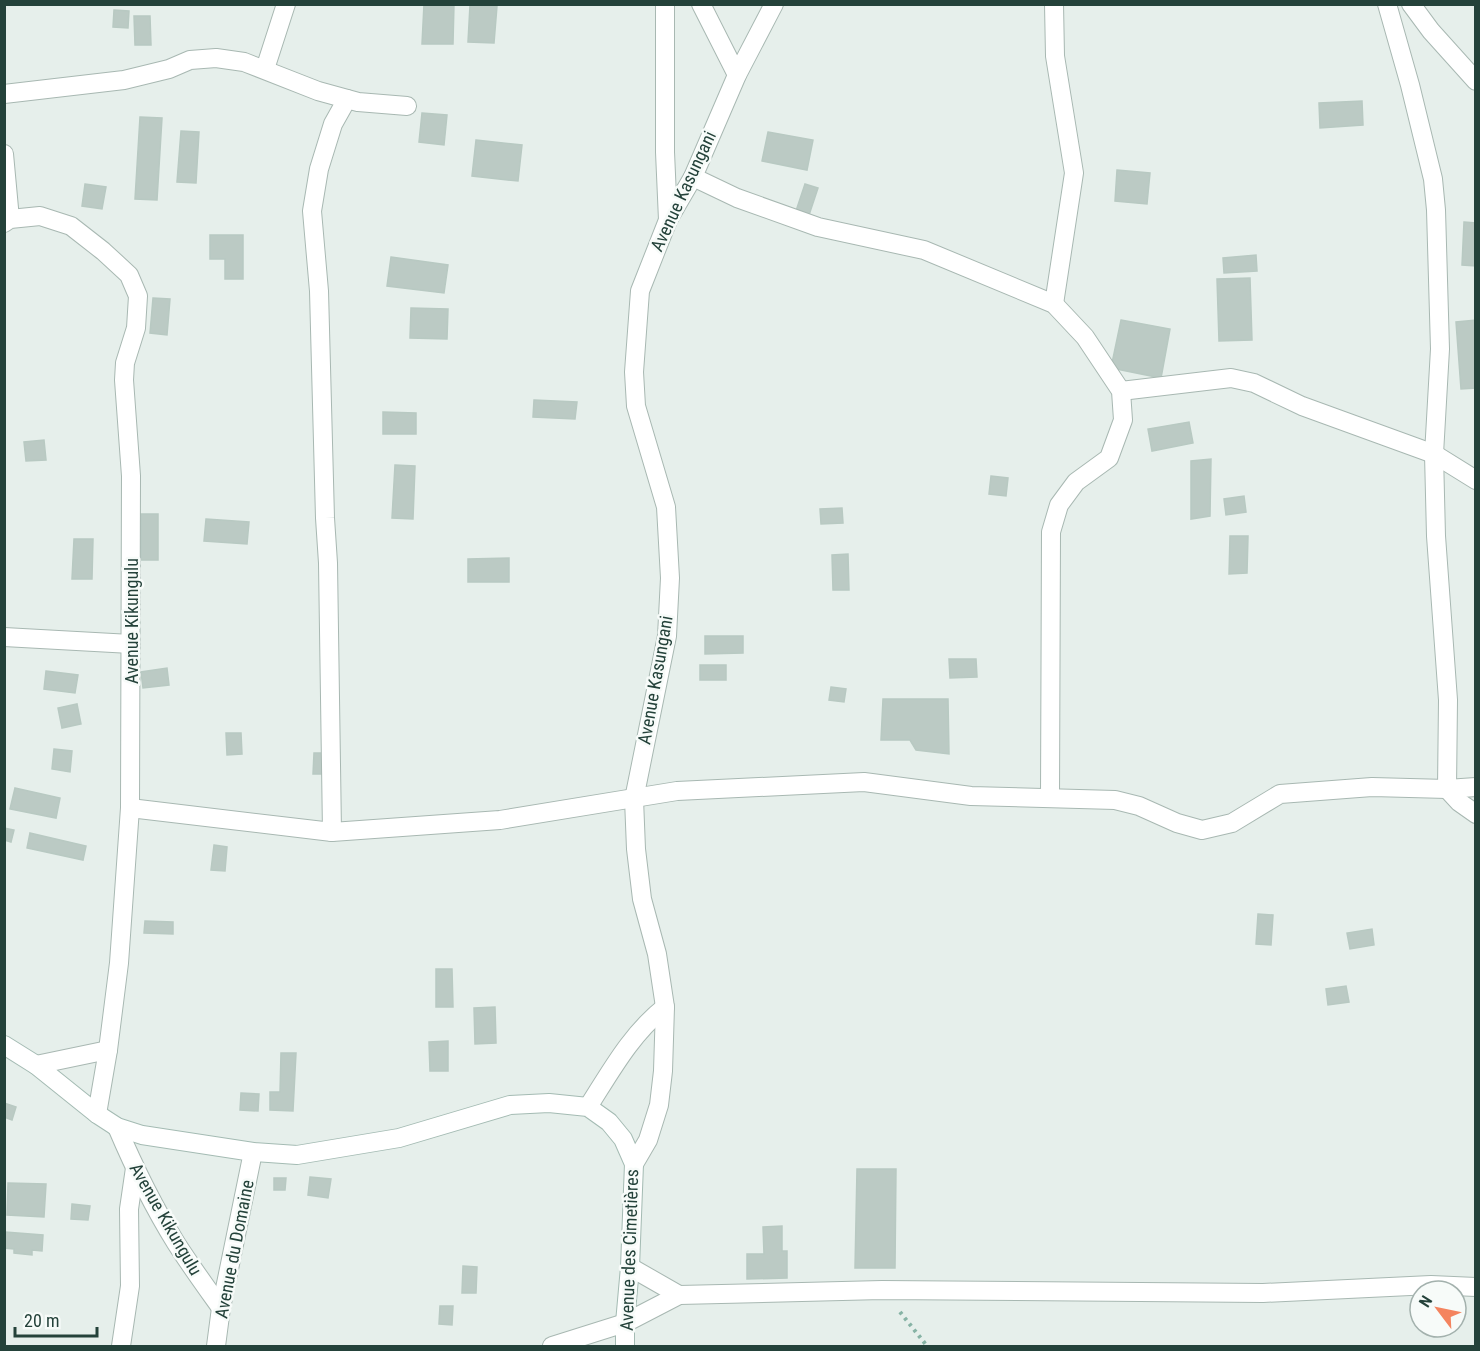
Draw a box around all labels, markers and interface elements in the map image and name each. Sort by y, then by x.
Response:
street label: Avenue Kasungani [646,127,720,255]
street label: Avenue Kikungulu [121,558,142,684]
street label: Avenue Kasungani [633,614,677,746]
street label: Avenue Kikungulu [125,1159,207,1279]
street label: Avenue des Cimetières [616,1169,642,1331]
street label: Avenue du Domaine [210,1178,258,1320]
north arrow [1408,1279,1468,1339]
text: N [1415,1292,1436,1311]
scale bar [15,1300,98,1338]
text: 20 m [24,1310,59,1331]

